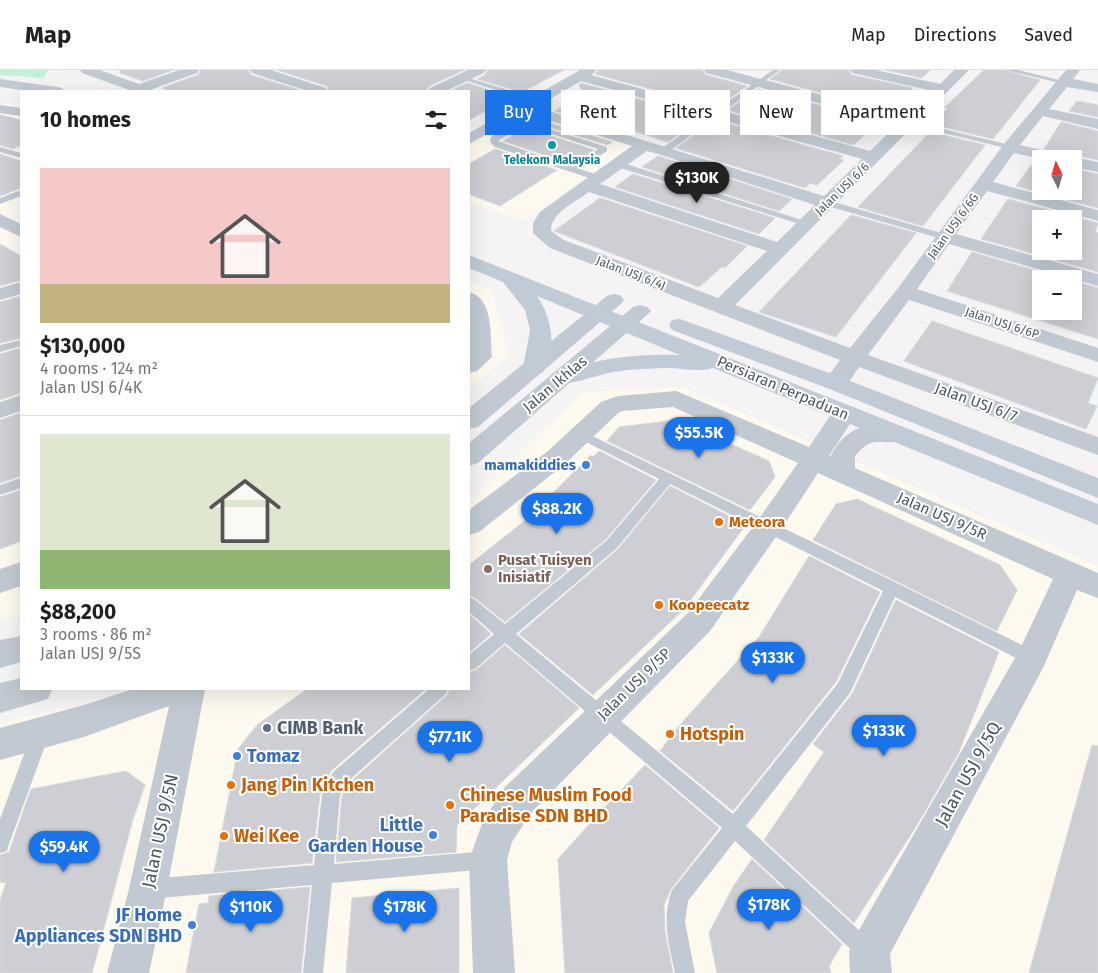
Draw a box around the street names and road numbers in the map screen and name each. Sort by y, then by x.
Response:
street label: Jalan USJ 6/6 [812,160,872,218]
street label: Jalan USJ 6/6G [925,191,981,261]
street label: Jalan USJ 6/4J [594,253,668,293]
street label: Jalan USJ 6/6P [963,304,1041,342]
street label: Jalan Ikhlas [519,352,591,416]
street label: Persiaran Perpaduan [714,352,852,424]
street label: Jalan USJ 6/7 [932,379,1020,425]
street label: Jalan USJ 9/5R [895,488,989,544]
street label: Jalan USJ 9/5P [593,644,675,724]
street label: Jalan USJ 9/5Q [930,718,1006,830]
street label: Jalan USJ 9/5N [137,772,183,890]

